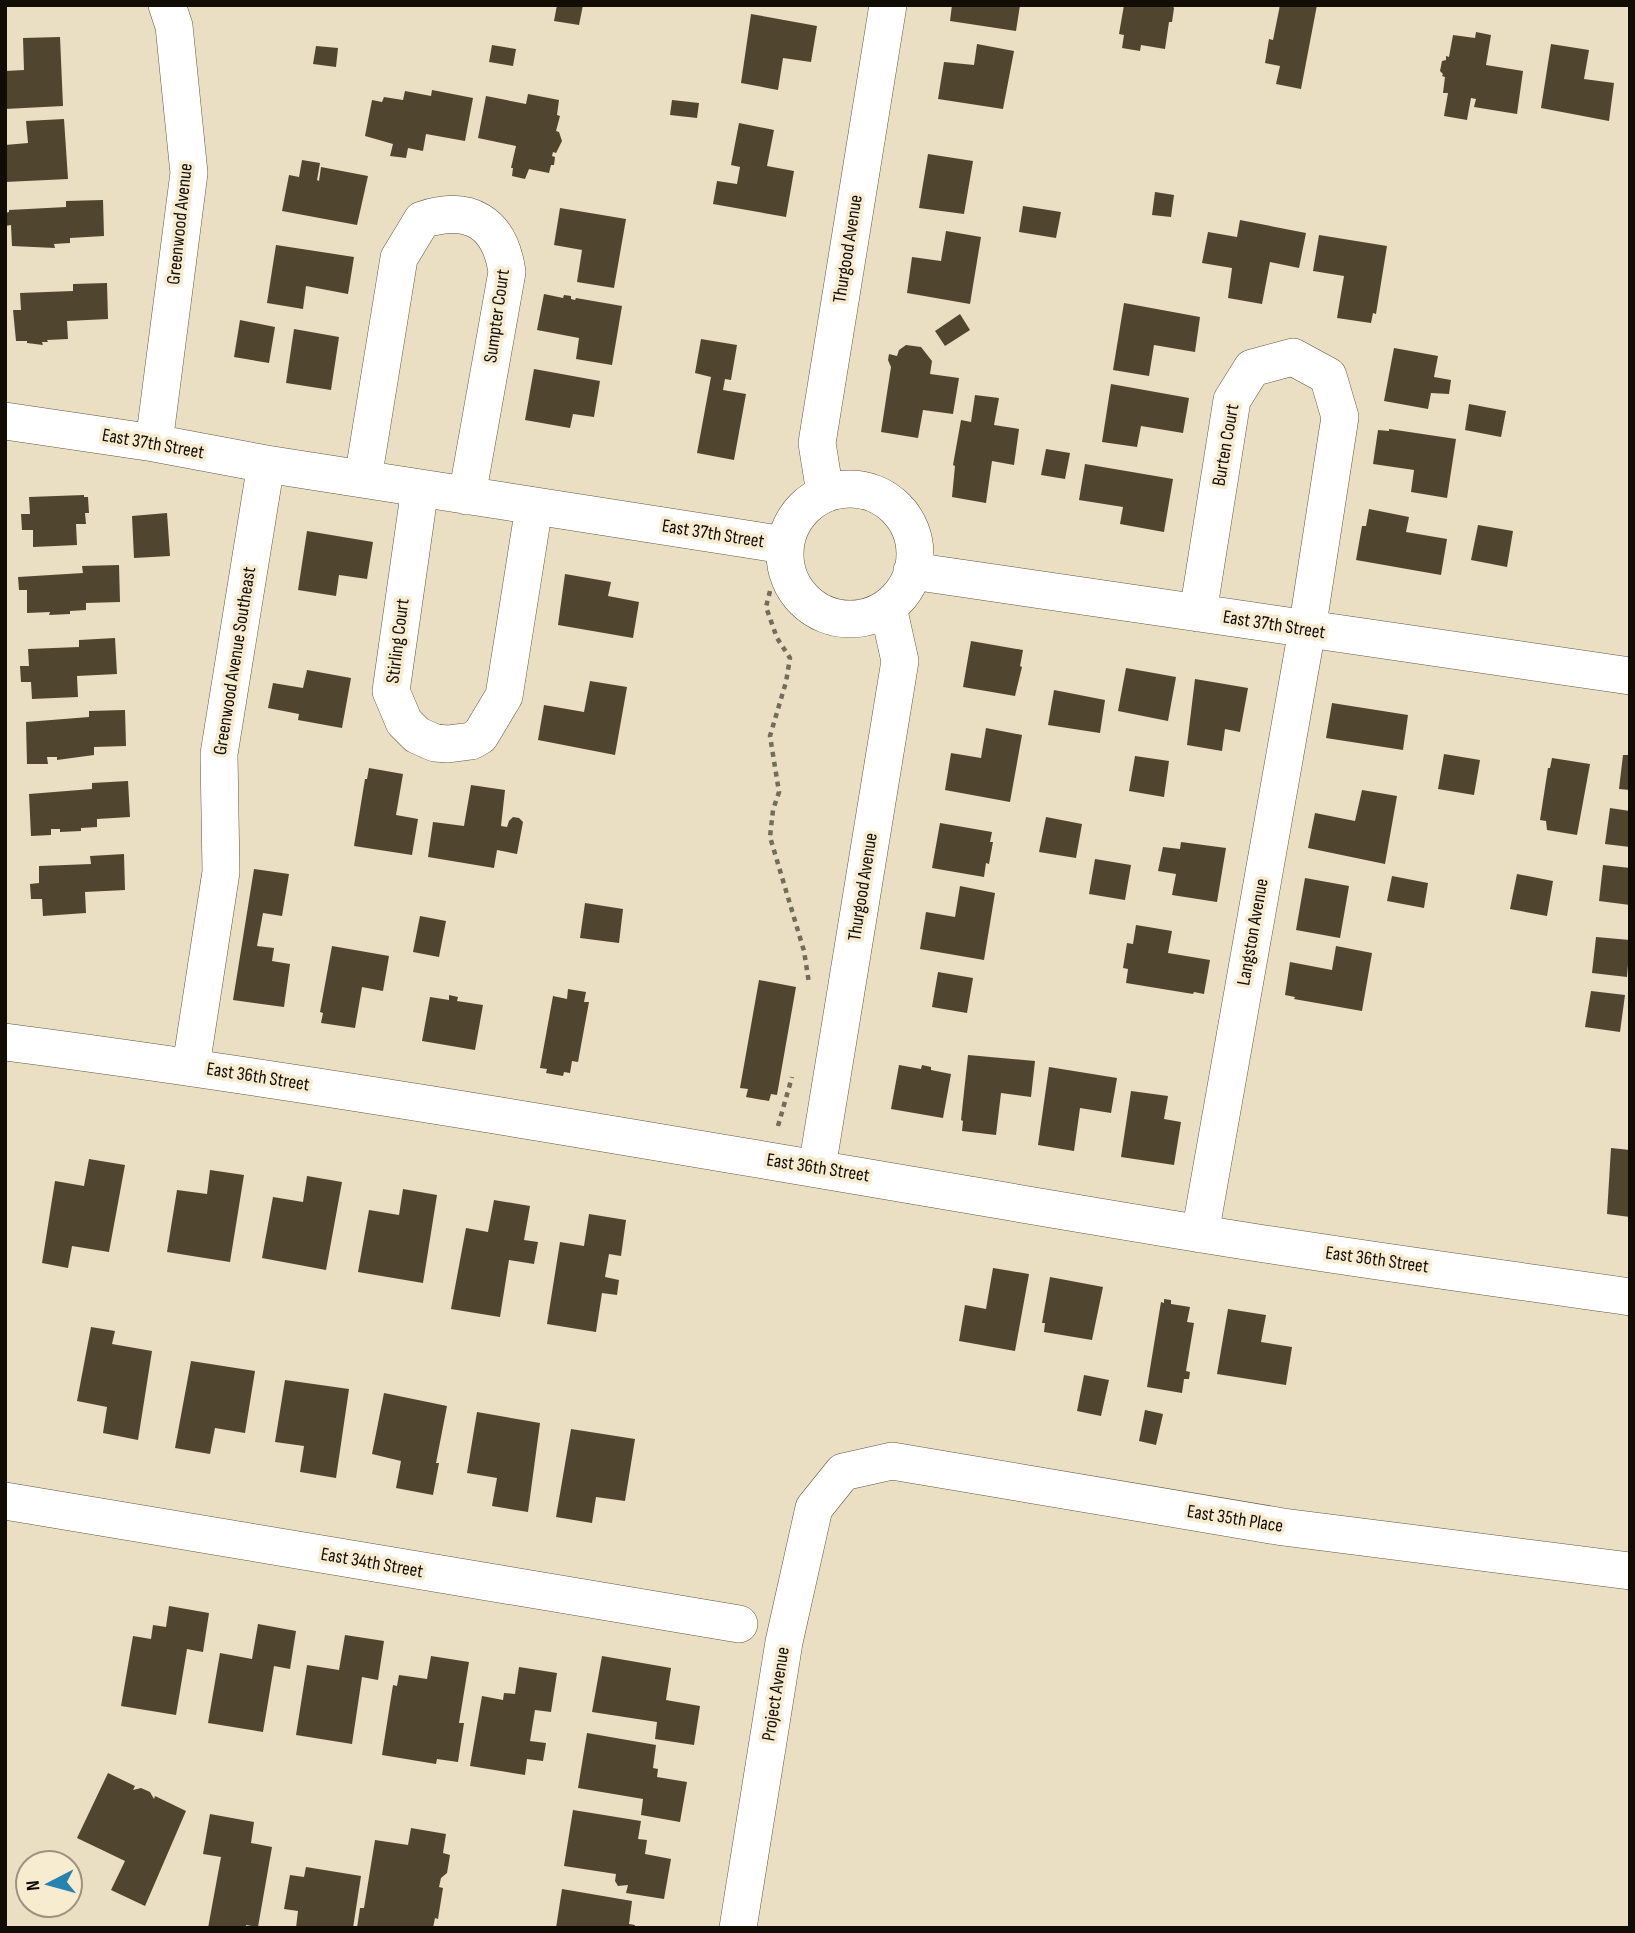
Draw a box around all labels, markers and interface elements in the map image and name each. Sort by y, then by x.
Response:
street label: Greenwood Avenue [162,162,198,286]
street label: Thurgood Avenue [828,193,868,305]
street label: Sumpter Court [479,268,515,364]
street label: Burten Court [1207,402,1245,488]
street label: East 37th Street [100,424,206,464]
street label: East 37th Street [660,515,766,553]
street label: Greenwood Avenue Southeast [209,565,261,757]
street label: Stirling Court [381,597,415,685]
street label: East 37th Street [1221,606,1327,644]
street label: Thurgood Avenue [843,831,883,943]
street label: Langston Avenue [1232,877,1274,987]
street label: East 36th Street [205,1058,311,1097]
street label: East 36th Street [765,1149,871,1188]
street label: East 36th Street [1324,1241,1430,1279]
street label: East 35th Place [1185,1500,1285,1538]
street label: East 34th Street [319,1543,425,1583]
street label: Project Avenue [757,1645,795,1743]
north arrow [14,1849,84,1919]
text: N [22,1879,46,1892]

